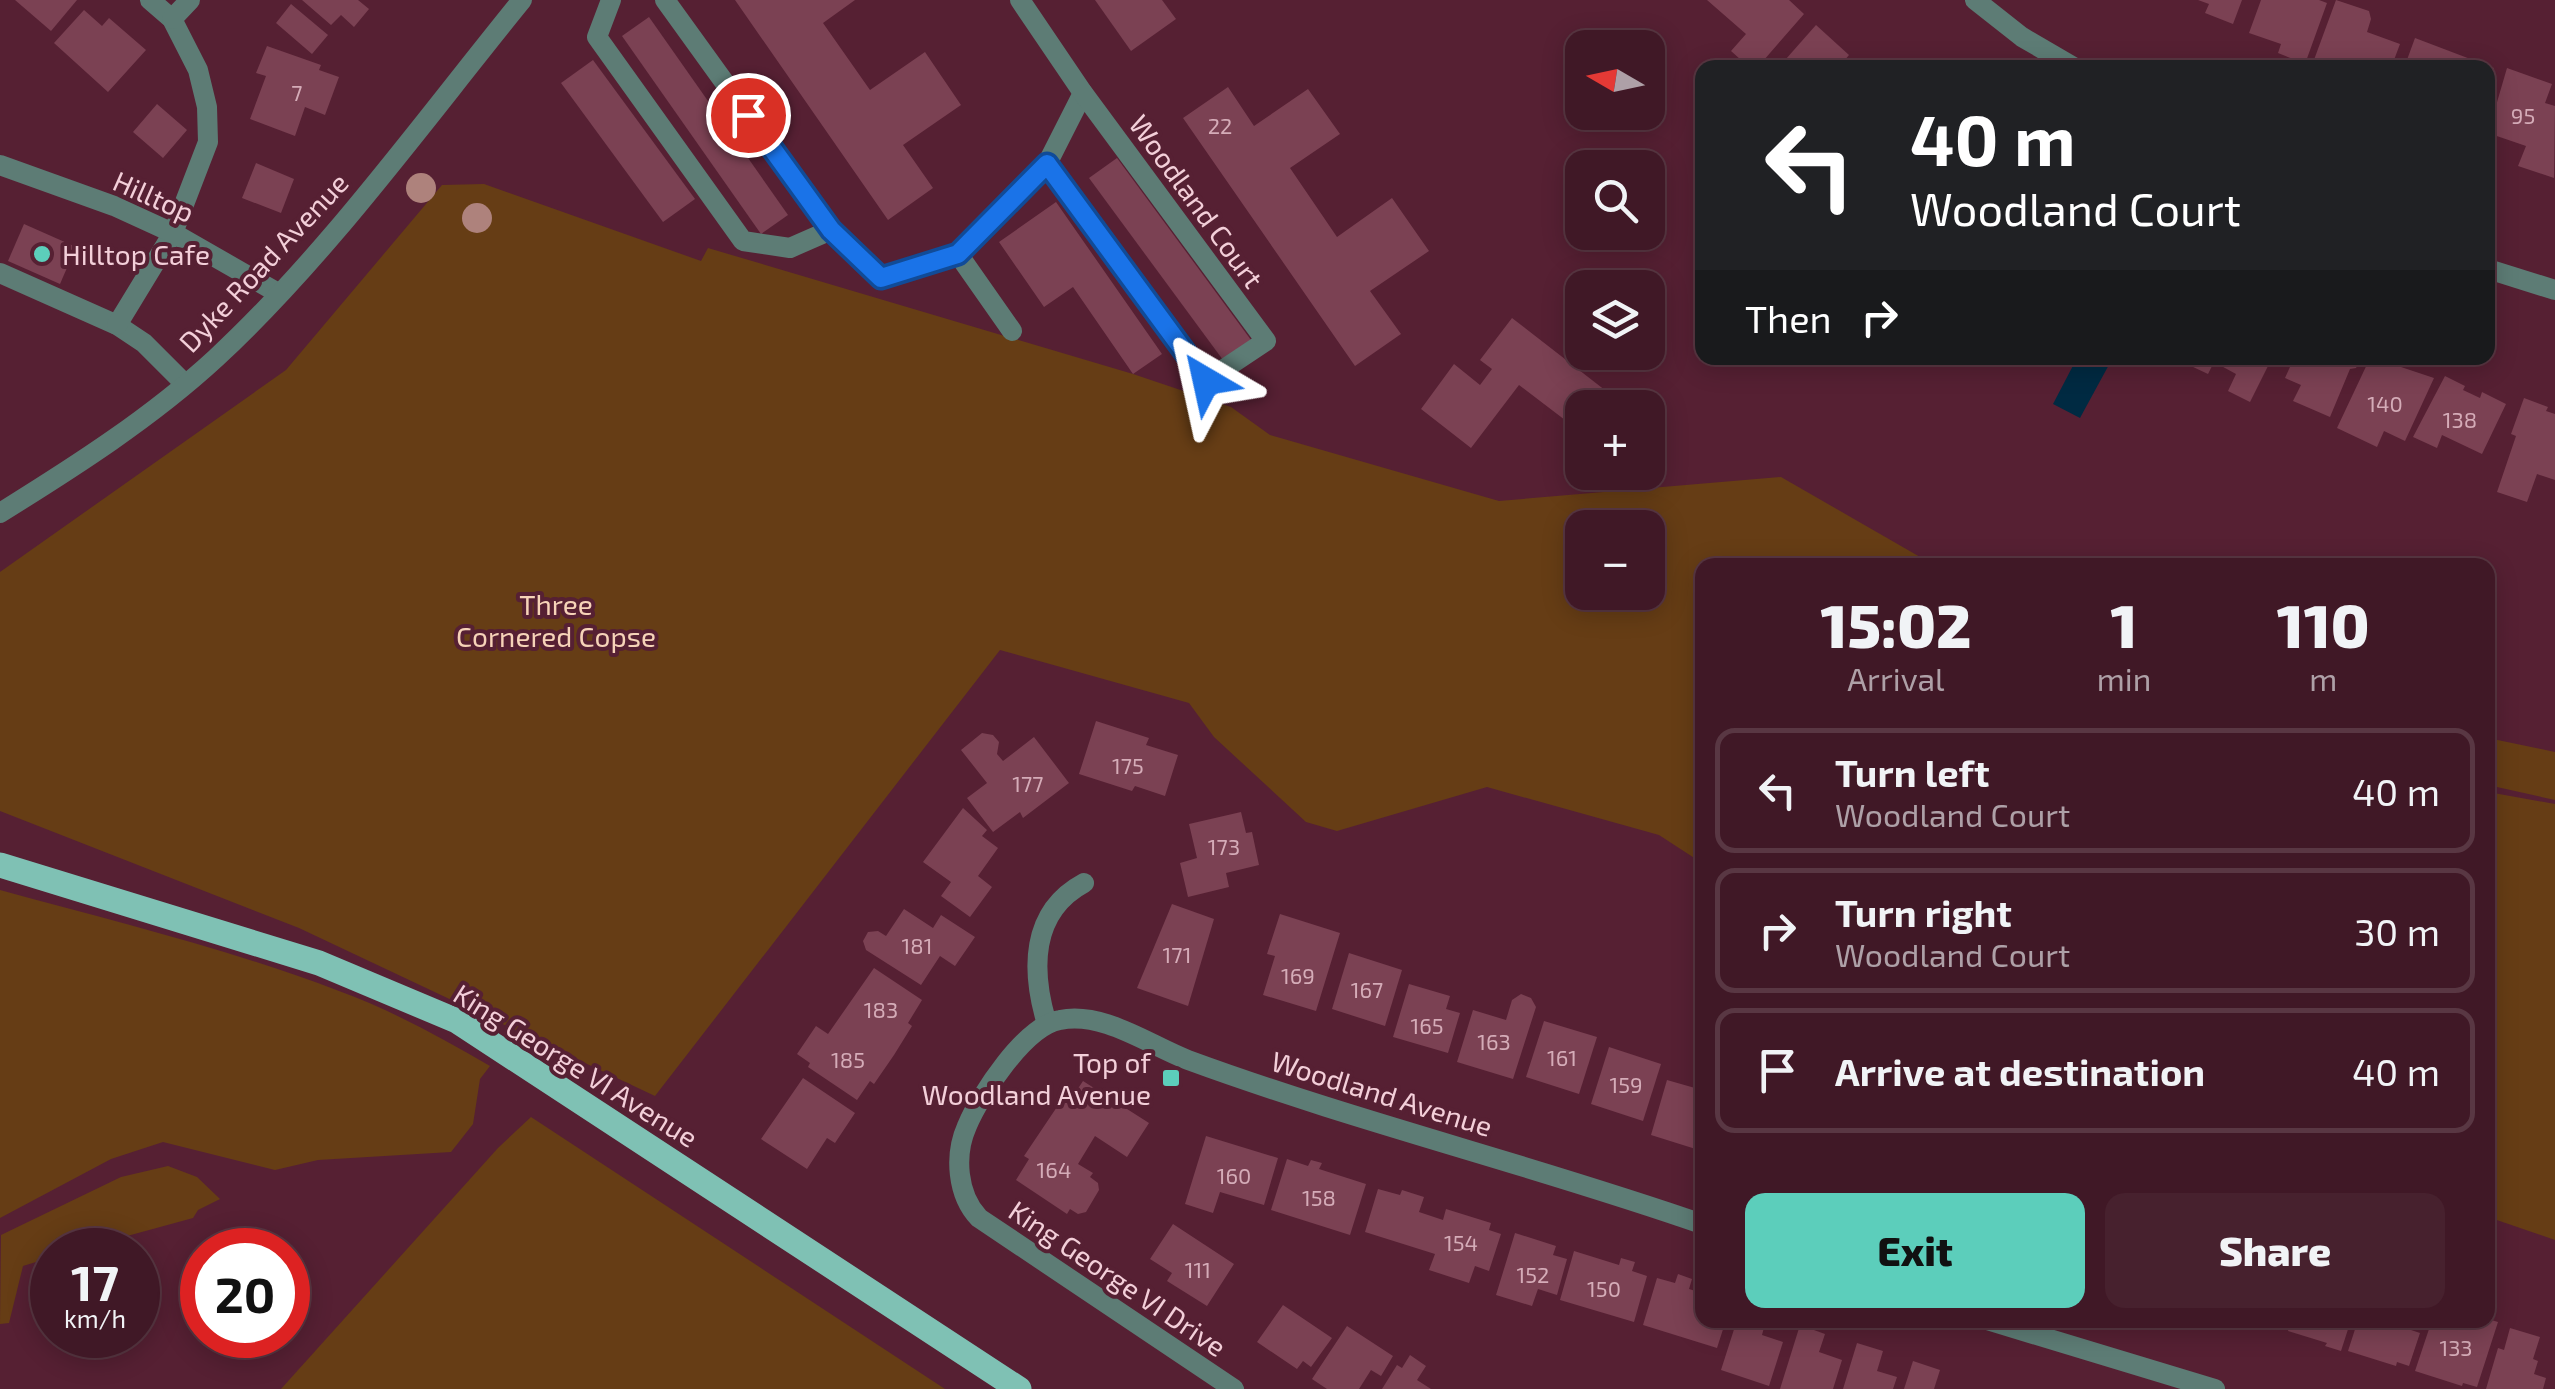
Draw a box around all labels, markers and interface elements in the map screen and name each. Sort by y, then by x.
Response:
north arrow [1565,30,1665,130]
map controls [1565,30,1665,610]
pin [706,73,791,158]
house number: 7 [291,79,303,105]
icon: arrive [721,88,776,143]
text: 40 m [1910,96,2076,180]
icon: left [1745,100,1875,230]
house number: 95 [2511,102,2535,128]
street label: Woodland Court [1123,108,1271,294]
house number: 22 [1208,112,1232,138]
button: search [1565,150,1665,250]
street label: Hilltop [108,163,200,229]
street label: Dyke Road Avenue [171,165,355,359]
text: Woodland Court [1910,181,2241,235]
place label: Hilltop Cafe [62,237,210,271]
marker: Hilltop Cafe [31,243,53,265]
button: layers [1565,270,1665,370]
icon: right [1852,290,1907,345]
text: Then [1745,295,1832,341]
position arrow [1154,329,1258,433]
button: + [1565,390,1665,490]
house number: 140 [2367,390,2403,416]
house number: 138 [2443,406,2477,432]
button: − [1565,510,1665,610]
park label: Three Cornered Copse [456,587,656,653]
text: 15:02 [1820,588,1971,660]
text: 1 [2111,588,2138,660]
text: 110 [2277,588,2370,660]
text: Arrival [1847,659,1945,697]
text: min [2097,659,2151,697]
text: m [2309,659,2337,697]
text: Turn left [1835,749,1990,795]
house number: 175 [1112,752,1144,778]
icon: left [1750,763,1805,818]
text: 40 m [2352,768,2440,814]
house number: 177 [1012,770,1044,796]
text: Woodland Court [1835,795,2070,833]
house number: 173 [1208,833,1240,859]
text: Turn right [1835,889,2012,935]
icon: right [1750,903,1805,958]
text: 30 m [2354,908,2440,954]
house number: 181 [902,932,932,958]
text: Woodland Court [1835,935,2070,973]
house number: 171 [1163,941,1191,967]
house number: 169 [1281,962,1315,988]
street label: King George VI Avenue [448,976,704,1154]
house number: 167 [1351,976,1383,1002]
house number: 183 [864,996,898,1022]
house number: 165 [1410,1012,1444,1038]
house number: 163 [1477,1028,1511,1054]
street label: Woodland Avenue [1267,1043,1497,1143]
icon: arrive [1750,1043,1805,1098]
house number: 161 [1547,1044,1577,1070]
place label: Top of Woodland Avenue [922,1045,1152,1111]
house number: 185 [831,1046,865,1072]
text: Arrive at destination [1835,1048,2205,1094]
text: 40 m [2352,1048,2440,1094]
marker: Top of Woodland Avenue [1160,1067,1182,1089]
house number: 159 [1609,1071,1643,1097]
house number: 164 [1037,1156,1071,1182]
house number: 160 [1217,1162,1251,1188]
house number: 158 [1302,1184,1336,1210]
street label: King George VI Drive [1003,1193,1233,1363]
button: Exit [1745,1193,2085,1308]
button: Share [2105,1193,2445,1308]
speed limit sign: 20 [180,1228,310,1358]
house number: 154 [1444,1229,1478,1255]
text: 17 [71,1251,119,1311]
house number: 111 [1185,1256,1211,1282]
house number: 152 [1517,1261,1549,1287]
house number: 150 [1587,1275,1621,1301]
text: km/h [64,1303,126,1333]
house number: 133 [2439,1334,2473,1360]

